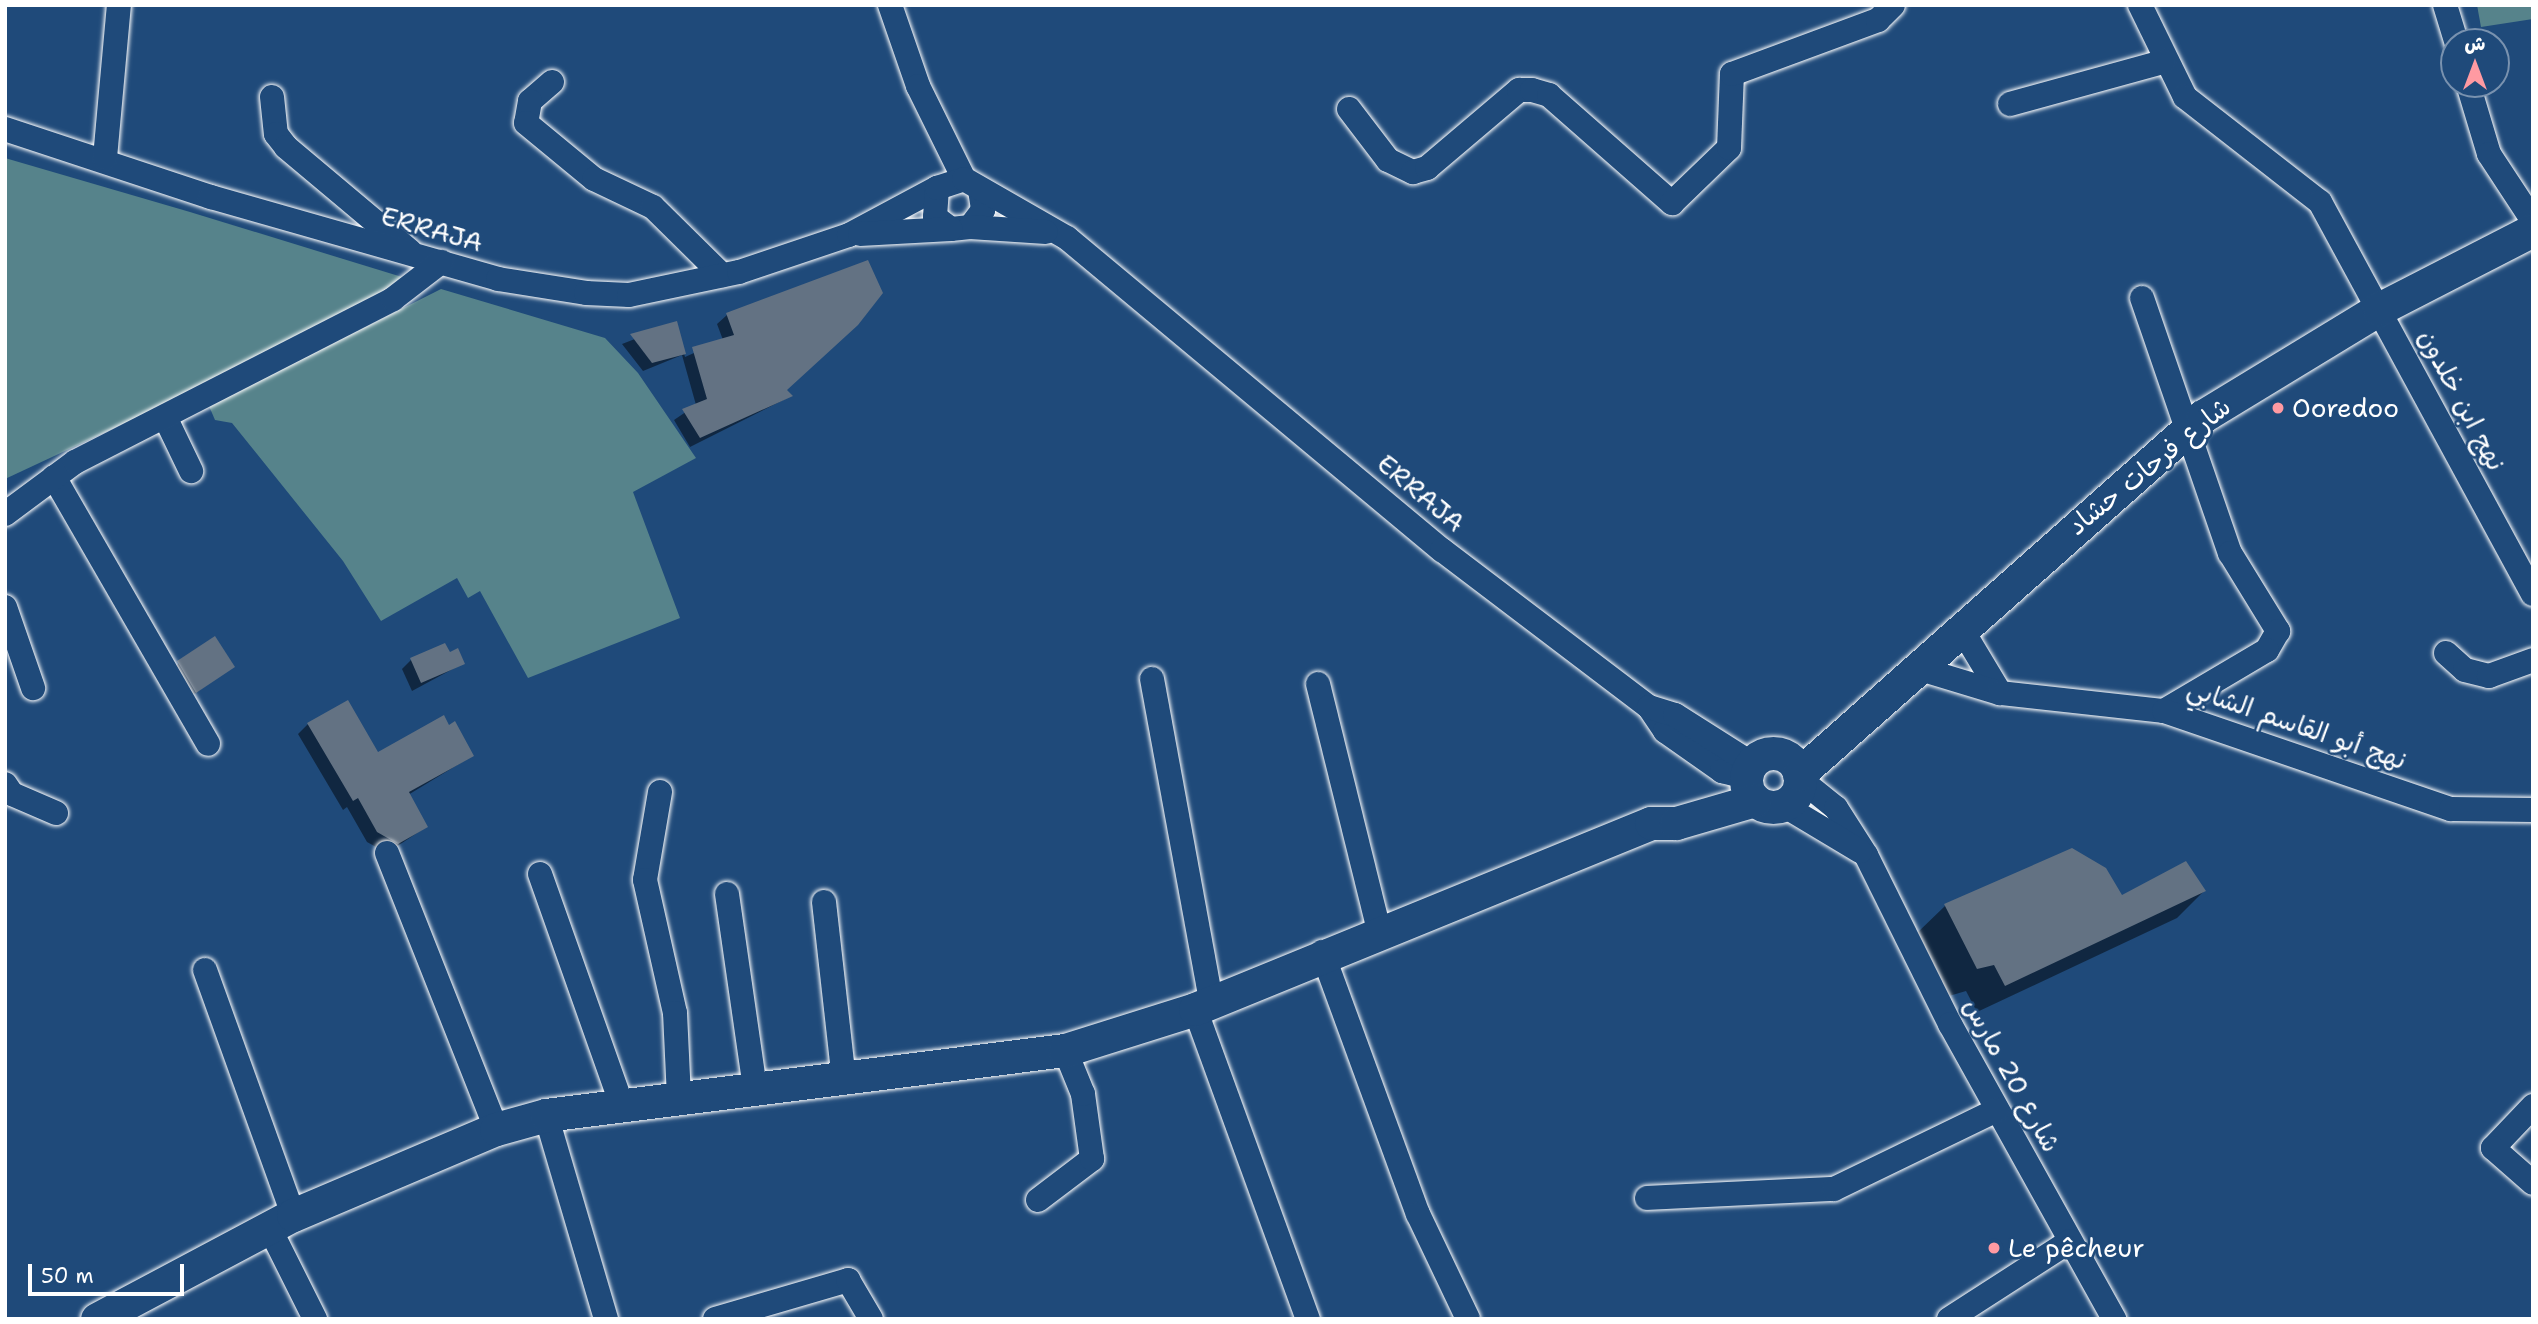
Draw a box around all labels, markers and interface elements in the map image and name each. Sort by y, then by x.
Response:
north arrow [2440,28,2510,98]
text: ش [2465,31,2485,56]
street label: ERRAJA [377,200,487,258]
street label: نهج ابن خلدون [2412,324,2512,476]
street label: شارع فرحات حشاد [2061,391,2237,541]
place label: Ooredoo [2292,392,2399,424]
marker: Ooredoo [2270,400,2286,416]
street label: ERRAJA [1371,447,1471,539]
street label: نهج أبو القاسم الشابي [2183,672,2411,776]
street label: شارع 20 مارس [1957,993,2067,1157]
place label: Le pêcheur [2008,1232,2145,1264]
marker: Le pêcheur [1986,1240,2002,1256]
scale bar [32,1250,187,1294]
text: 50 m [41,1262,94,1290]

